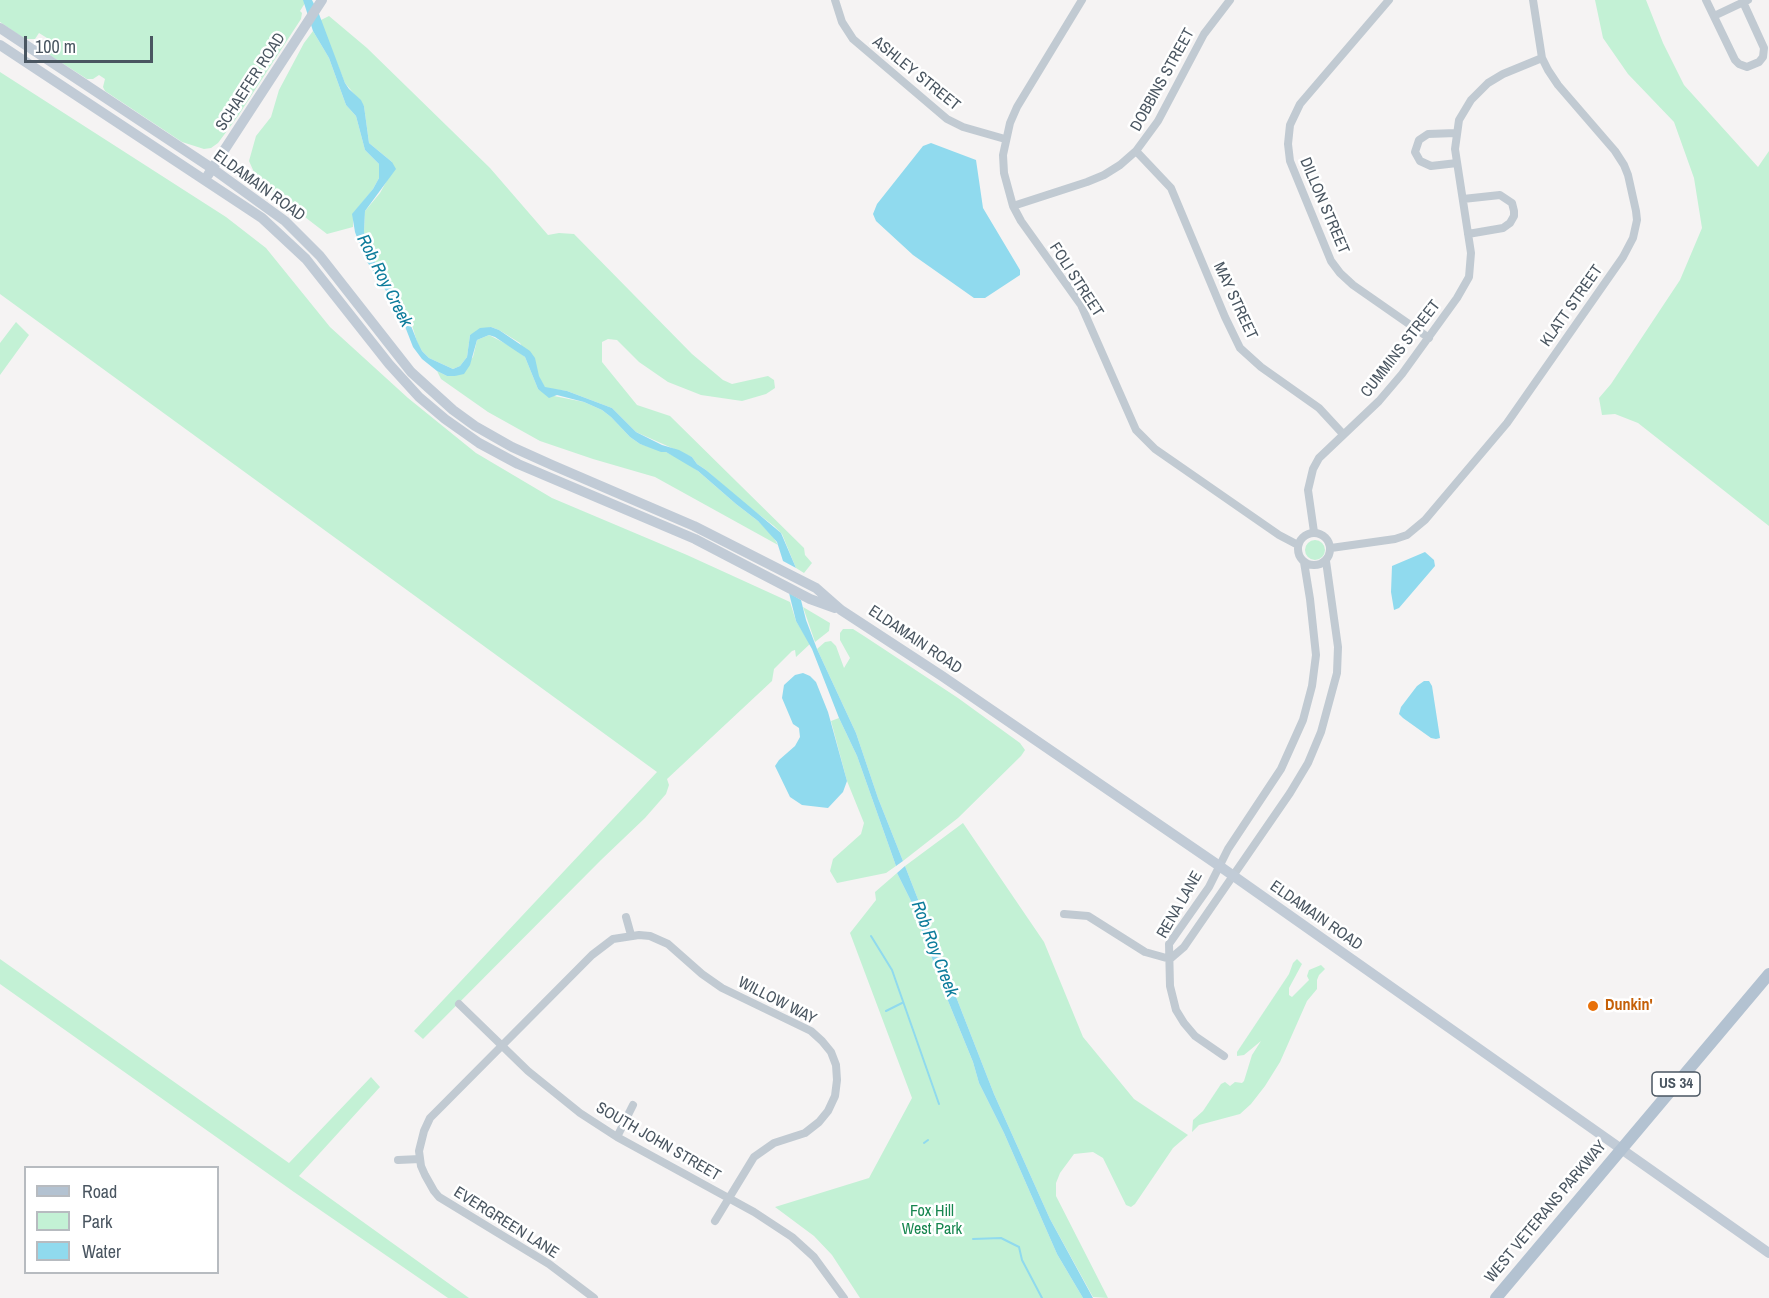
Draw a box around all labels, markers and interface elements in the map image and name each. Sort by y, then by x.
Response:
scale bar [27,24,156,62]
street label: DOBBINS STREET [1127,25,1199,135]
street label: SCHAEFER ROAD [212,29,290,135]
street label: ASHLEY STREET [868,33,964,115]
text: 100 m [35,34,76,59]
street label: ELDAMAIN ROAD [209,146,309,226]
street label: DILLON STREET [1295,155,1353,257]
water label: Rob Roy Creek [351,231,417,331]
street label: FOLI STREET [1045,239,1107,321]
street label: MAY STREET [1209,259,1261,343]
street label: KLATT STREET [1537,261,1607,351]
street label: CUMMINS STREET [1357,297,1445,401]
street label: ELDAMAIN ROAD [865,602,965,678]
street label: RENA LANE [1153,868,1207,942]
street label: ELDAMAIN ROAD [1266,877,1366,955]
water label: Rob Roy Creek [906,898,962,1000]
street label: WILLOW WAY [735,973,819,1029]
place label: Dunkin' [1605,996,1653,1016]
marker: Dunkin' [1586,999,1600,1013]
road number: US 34 [1652,1072,1700,1096]
street label: SOUTH JOHN STREET [592,1099,724,1185]
street label: WEST VETERANS PARKWAY [1481,1137,1611,1287]
legend [24,1166,219,1274]
text: Road [82,1179,117,1204]
street label: EVERGREEN LANE [450,1183,562,1263]
park label: Fox Hill West Park [902,1202,962,1240]
text: Park [82,1209,112,1234]
text: Water [82,1239,121,1264]

